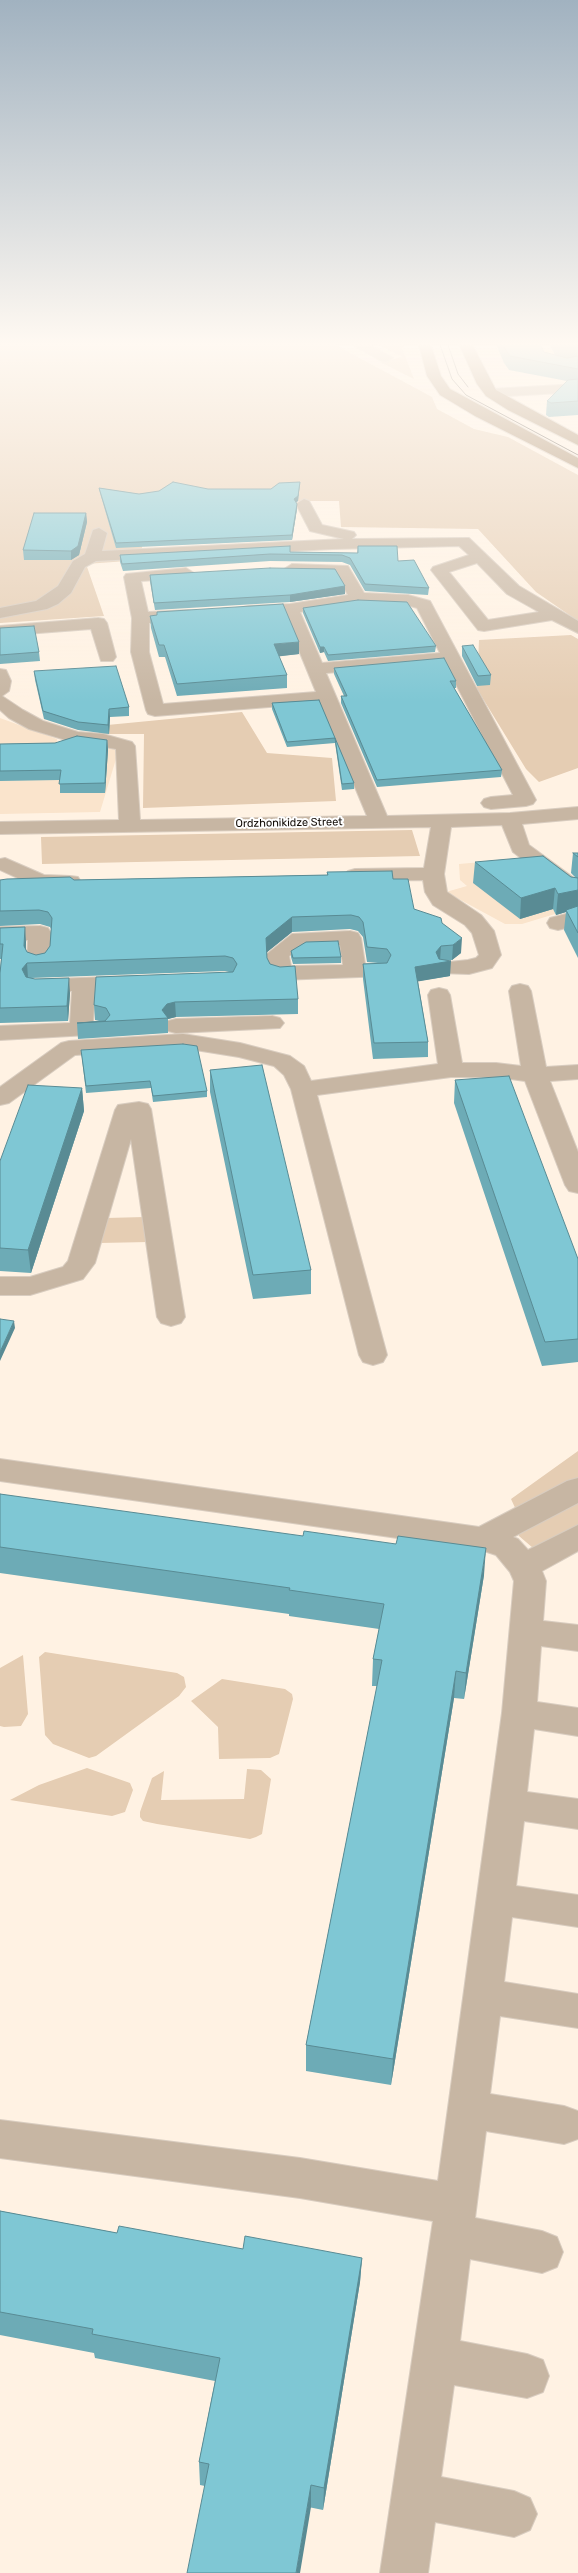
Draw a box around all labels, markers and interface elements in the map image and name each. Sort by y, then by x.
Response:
street label: Ordzhonikidze Street [235,815,343,831]

